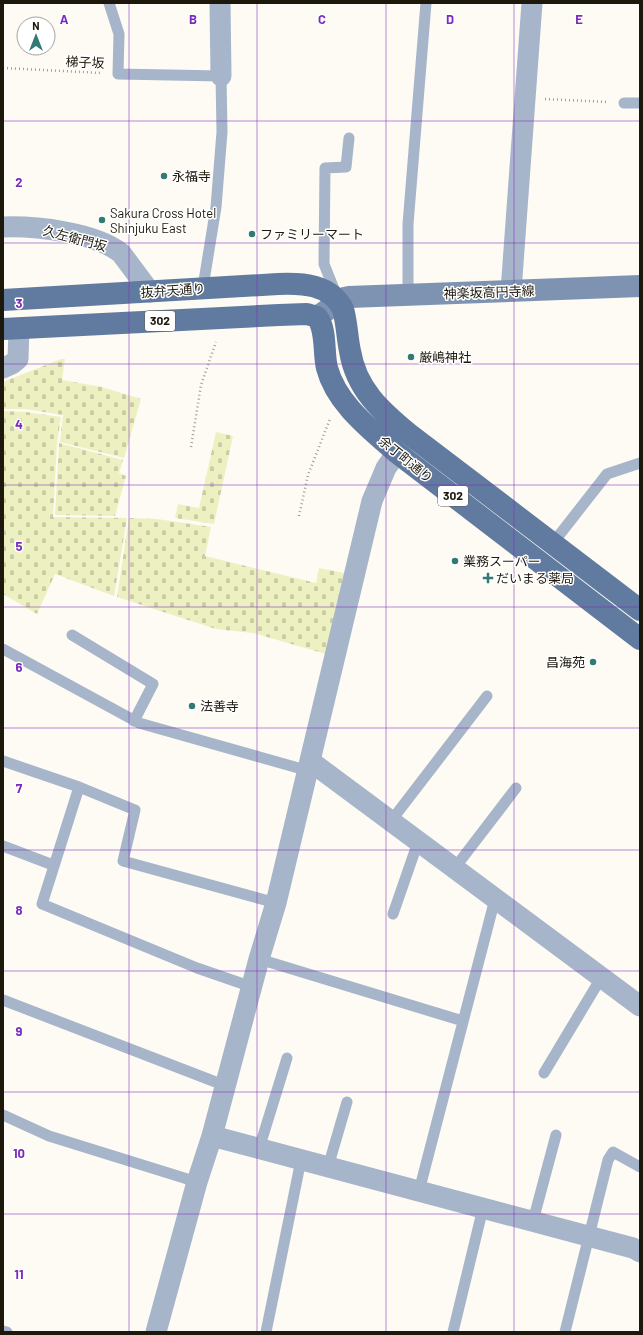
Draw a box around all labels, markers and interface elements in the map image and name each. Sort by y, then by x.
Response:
text: A [60,11,69,27]
text: B [189,11,197,27]
text: C [318,11,326,27]
text: D [446,11,454,27]
text: E [575,11,583,27]
north arrow [16,16,56,56]
text: N [32,19,40,32]
street label: 梯子坂 [65,53,105,71]
place label: 永福寺 [172,168,211,184]
marker: 永福寺 [159,171,169,181]
text: 2 [15,174,23,190]
place label: Sakura Cross Hotel Shinjuku East [110,205,216,236]
marker: Sakura Cross Hotel Shinjuku East [97,215,107,225]
street label: 久左衛門坂 [42,222,108,254]
place label: ファミリーマート [260,226,364,242]
marker: ファミリーマート [247,229,257,239]
street label: 抜弁天通り [140,280,206,300]
street label: 神楽坂高円寺線 [443,282,535,302]
text: 3 [15,295,23,311]
road number: 302 [145,311,175,331]
place label: 厳嶋神社 [419,349,471,365]
marker: 厳嶋神社 [406,352,416,362]
text: 4 [15,416,23,432]
street label: 余丁町通り [376,432,436,486]
road number: 302 [438,486,468,506]
text: 5 [15,538,23,554]
place label: 業務スーパー [463,553,541,569]
marker: 業務スーパー [450,556,460,566]
place label: だいまる薬局 [496,570,574,586]
marker: だいまる薬局 [483,573,493,583]
place label: 昌海苑 [546,654,585,670]
marker: 昌海苑 [588,657,598,667]
text: 6 [16,659,23,675]
place label: 法善寺 [200,698,239,714]
marker: 法善寺 [187,701,197,711]
text: 7 [16,780,23,796]
text: 8 [15,902,23,918]
text: 9 [16,1023,23,1039]
text: 10 [13,1145,25,1161]
text: 11 [14,1266,24,1282]

